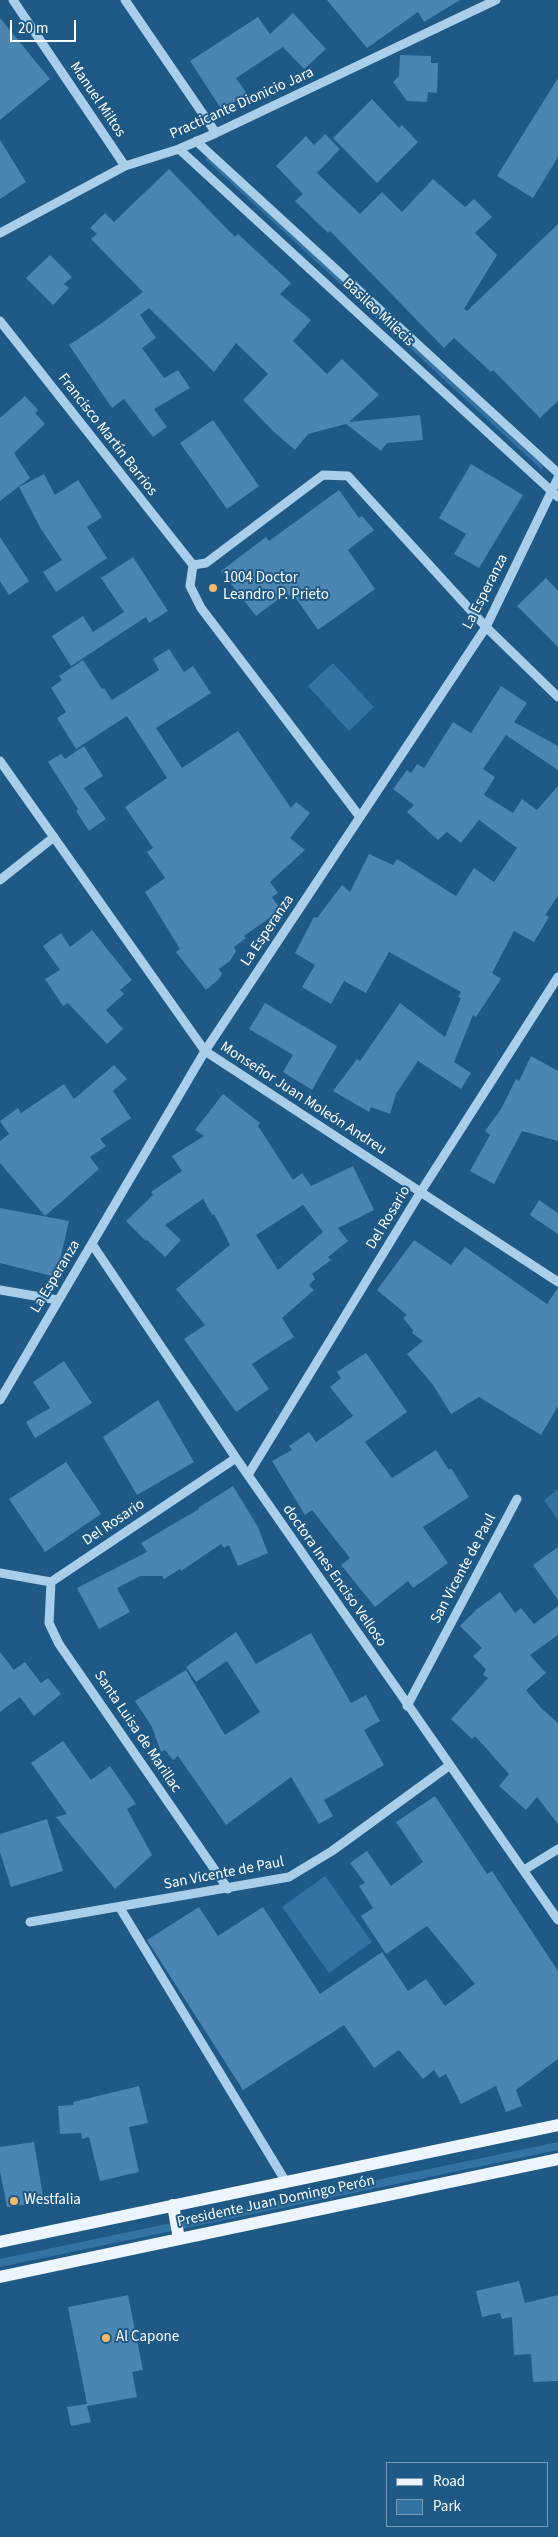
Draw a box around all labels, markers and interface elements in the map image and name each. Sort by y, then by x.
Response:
scale bar [12,10,79,42]
text: 20 m [18,18,48,39]
street label: Manuel Miltos [65,59,129,141]
street label: Practicante Dionicio Jara [167,64,317,144]
street label: Basileo Milecis [338,275,418,351]
street label: Francisco Martín Barrios [54,370,160,500]
street label: La Esperanza [459,551,513,633]
place label: 1004 Doctor Leandro P. Prieto [223,570,329,605]
marker: 1004 Doctor Leandro P. Prieto [207,582,219,594]
street label: La Esperanza [238,892,298,970]
street label: Monseñor Juan Moleón Andreu [217,1038,389,1160]
street label: Del Rosario [363,1183,415,1253]
street label: La Esperanza [27,1237,85,1317]
street label: Del Rosario [80,1496,148,1550]
street label: doctora Ines Enciso Velloso [278,1501,390,1651]
street label: San Vicente de Paul [427,1511,501,1627]
street label: Santa Luisa de Marillac [90,1668,184,1796]
street label: San Vicente de Paul [162,1854,286,1894]
street label: Presidente Juan Domingo Perón [176,2172,376,2232]
place label: Westfalia [24,2192,81,2210]
marker: Westfalia [8,2195,20,2207]
place label: Al Capone [116,2329,179,2347]
marker: Al Capone [100,2332,112,2344]
legend [386,2462,548,2527]
text: Road [433,2471,465,2492]
text: Park [433,2496,461,2517]

